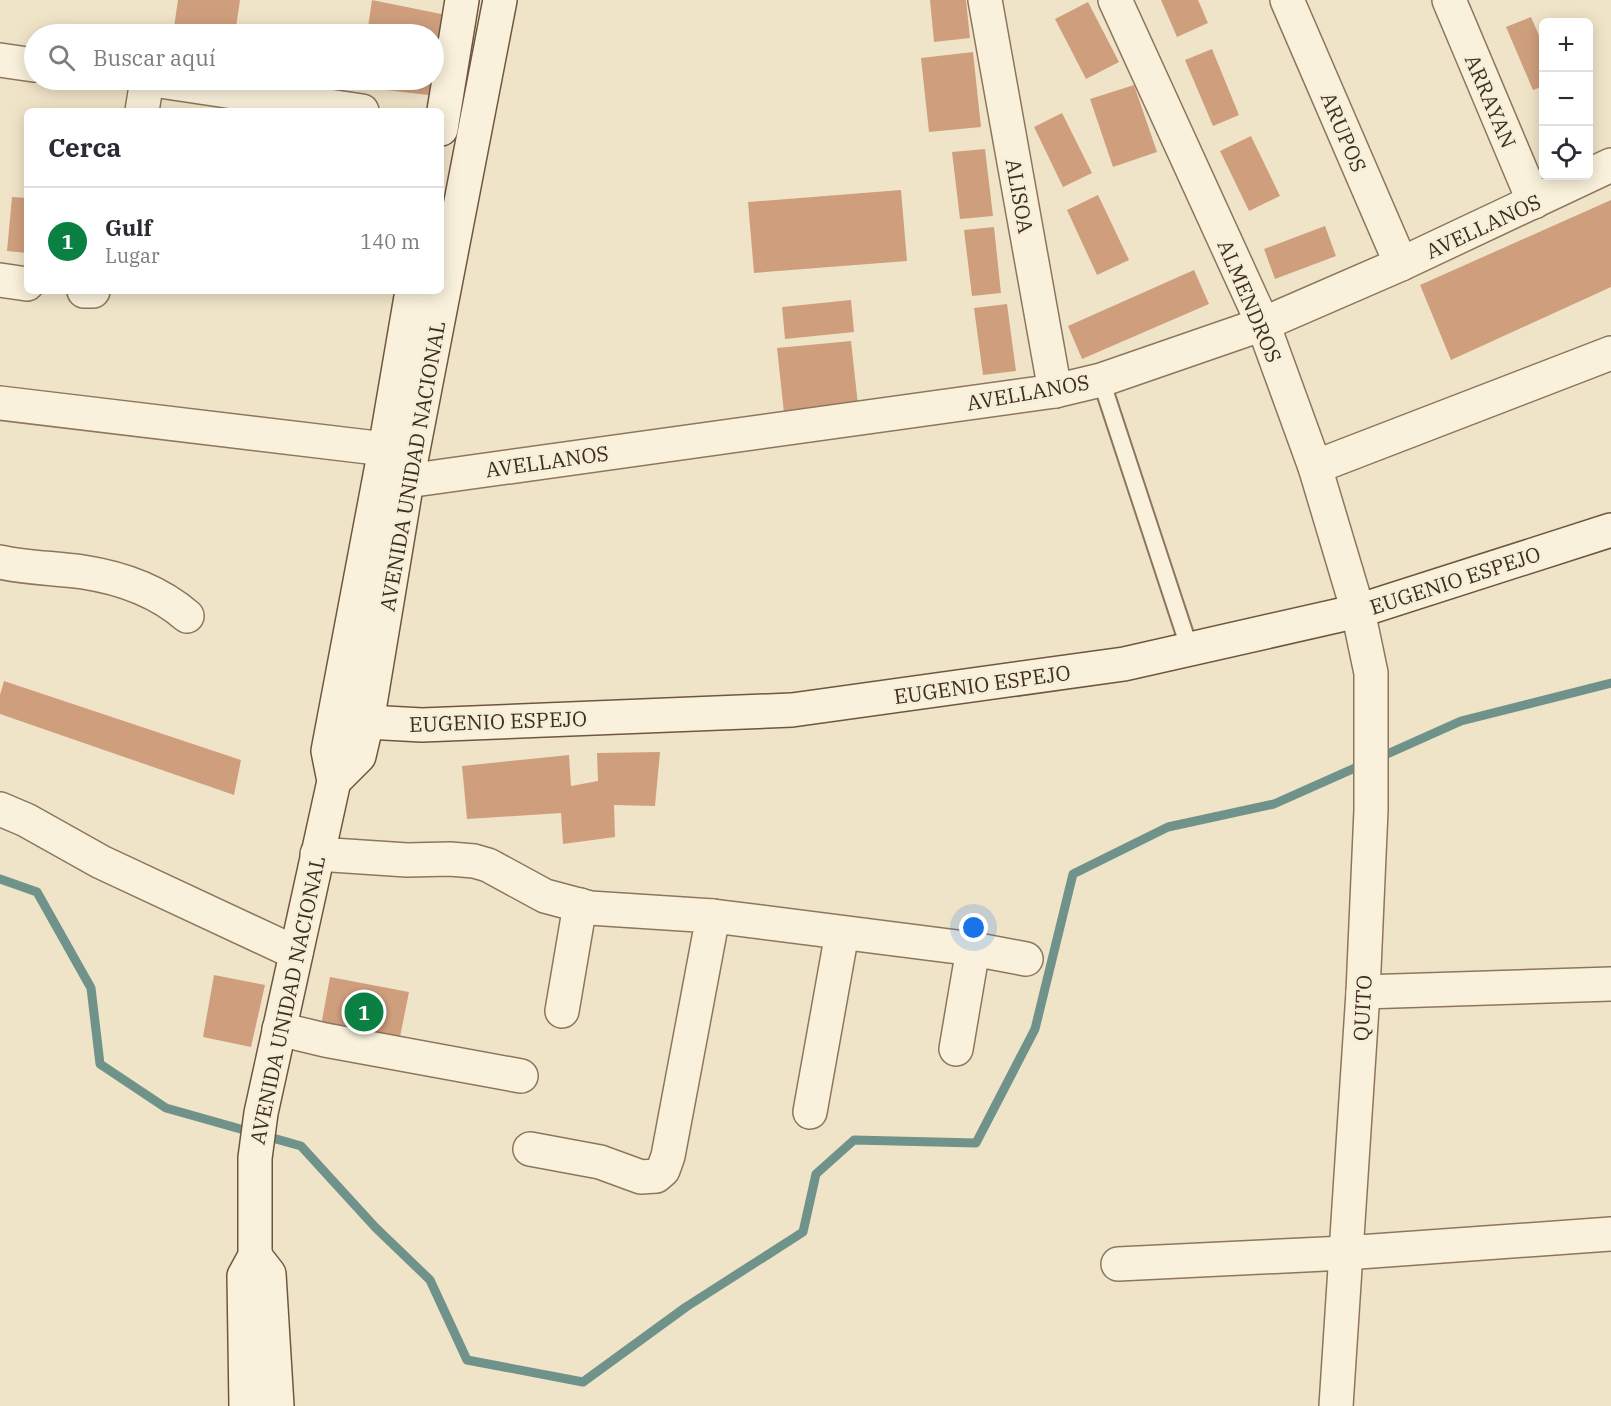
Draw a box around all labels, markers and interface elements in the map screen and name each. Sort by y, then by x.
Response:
map controls [1539,18,1593,180]
button: + [1539,18,1593,72]
search box [24,24,444,90]
icon: search [45,41,78,74]
text: Buscar aquí [93,43,216,72]
street label: ARRAYAN [1459,50,1523,152]
button: − [1539,72,1593,126]
street label: ARUPOS [1315,88,1373,176]
button: locate [1539,126,1593,180]
text: Cerca [48,130,121,164]
street label: ALISOA [1000,156,1040,236]
street label: AVELLANOS [1421,187,1545,265]
text: Gulf [105,213,152,242]
text: 1 [62,228,74,255]
text: 140 m [360,228,420,255]
street label: ALMENDROS [1211,235,1289,367]
text: Lugar [105,242,160,269]
street label: AVENIDA UNIDAD NACIONAL [373,319,451,613]
street label: AVELLANOS [964,367,1092,417]
street label: AVELLANOS [484,439,610,483]
street label: EUGENIO ESPEJO [1366,539,1544,621]
street label: EUGENIO ESPEJO [892,658,1072,710]
street label: EUGENIO ESPEJO [409,704,587,738]
street label: AVENIDA UNIDAD NACIONAL [243,853,331,1147]
your location [959,913,988,942]
street label: QUITO [1346,974,1378,1042]
pin: 1 [344,990,384,1034]

